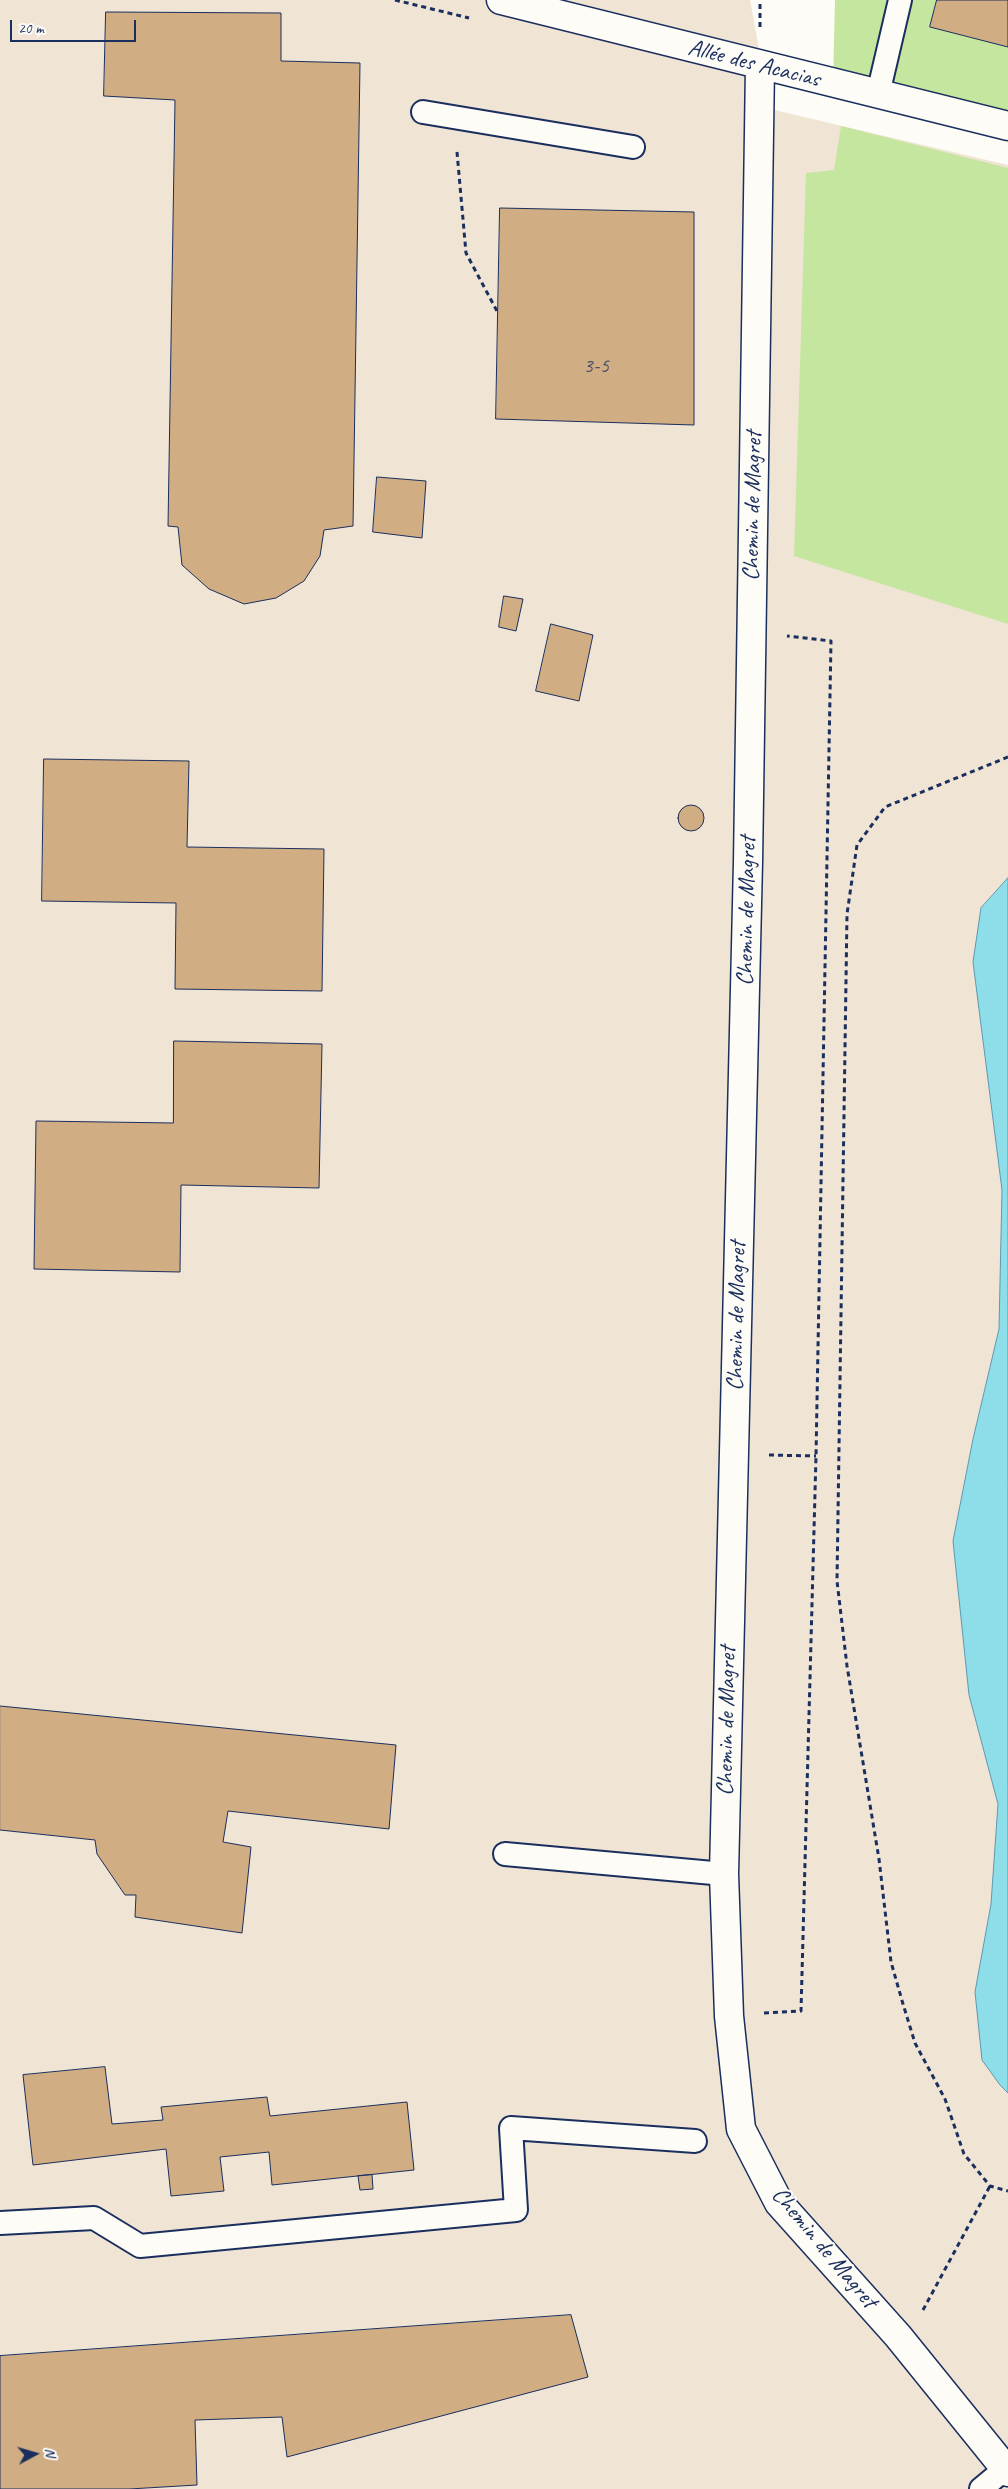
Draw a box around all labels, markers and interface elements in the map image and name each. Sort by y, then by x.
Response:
scale bar [12,10,139,42]
text: 20 m [18,19,44,38]
street label: Allée des Acacias [685,34,823,94]
house number: 3-5 [583,353,609,379]
street label: Chemin de Magret [737,431,769,581]
street label: Chemin de Magret [731,836,763,986]
street label: Chemin de Magret [721,1241,753,1391]
street label: Chemin de Magret [711,1646,743,1796]
street label: Chemin de Magret [765,2181,883,2315]
north arrow [10,2429,60,2479]
text: N [42,2447,59,2458]

